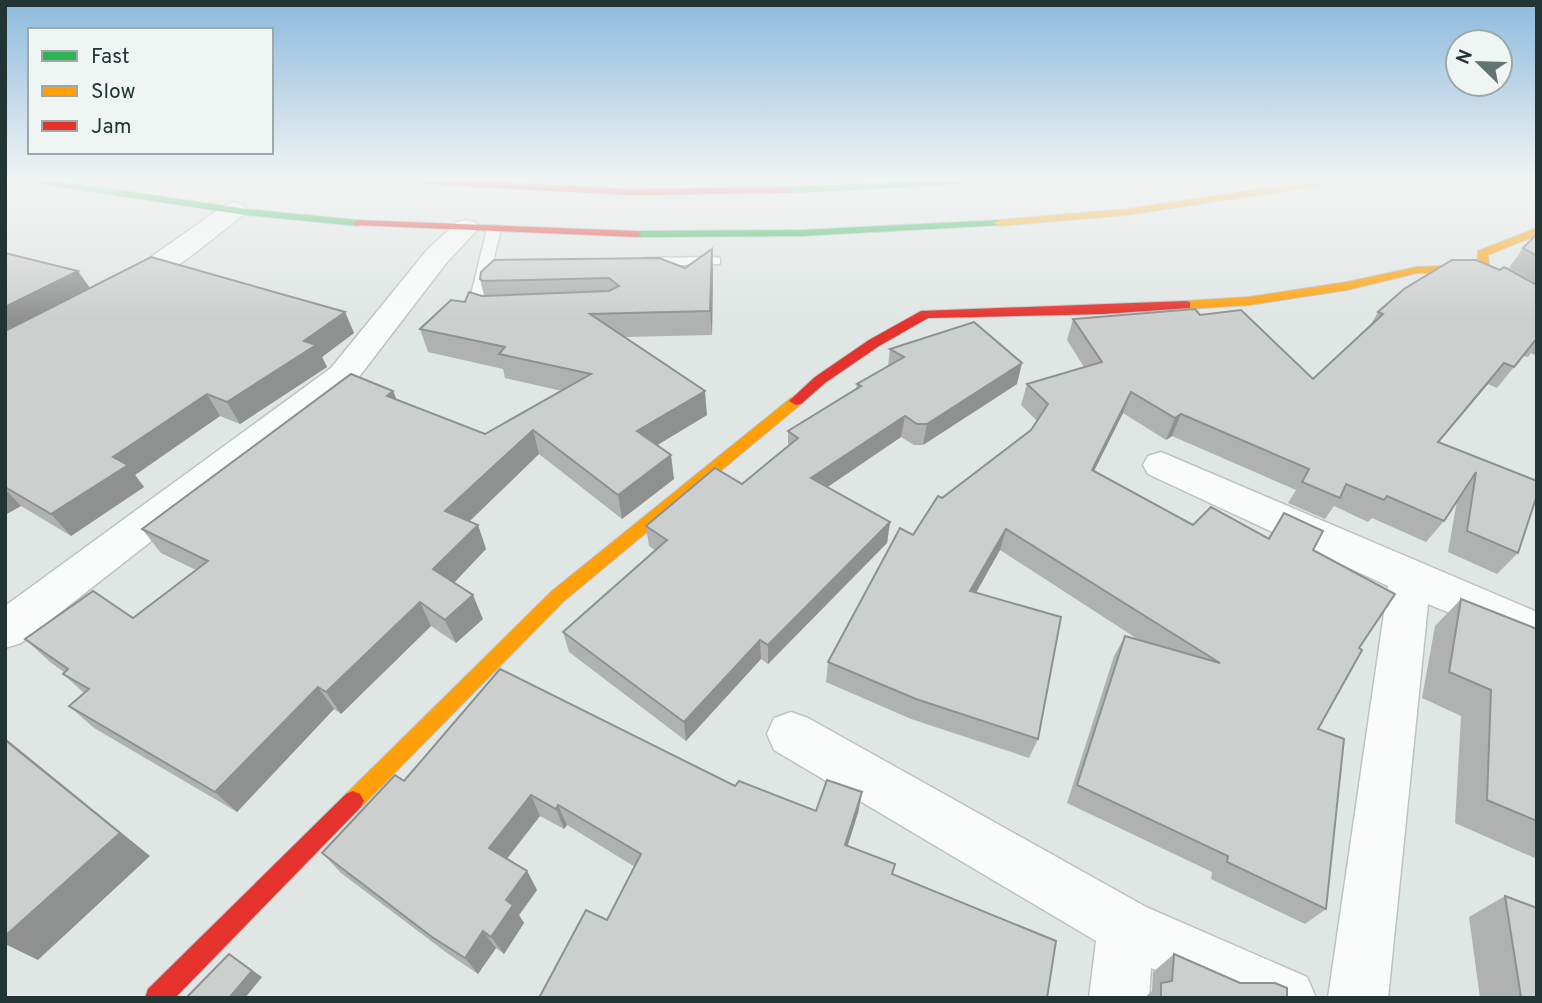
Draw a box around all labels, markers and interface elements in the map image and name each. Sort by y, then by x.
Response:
legend [28,28,273,154]
north arrow [1444,28,1514,98]
text: Fast [91,44,130,71]
text: N [1451,46,1479,68]
text: Slow [91,79,136,106]
text: Jam [91,114,132,141]

